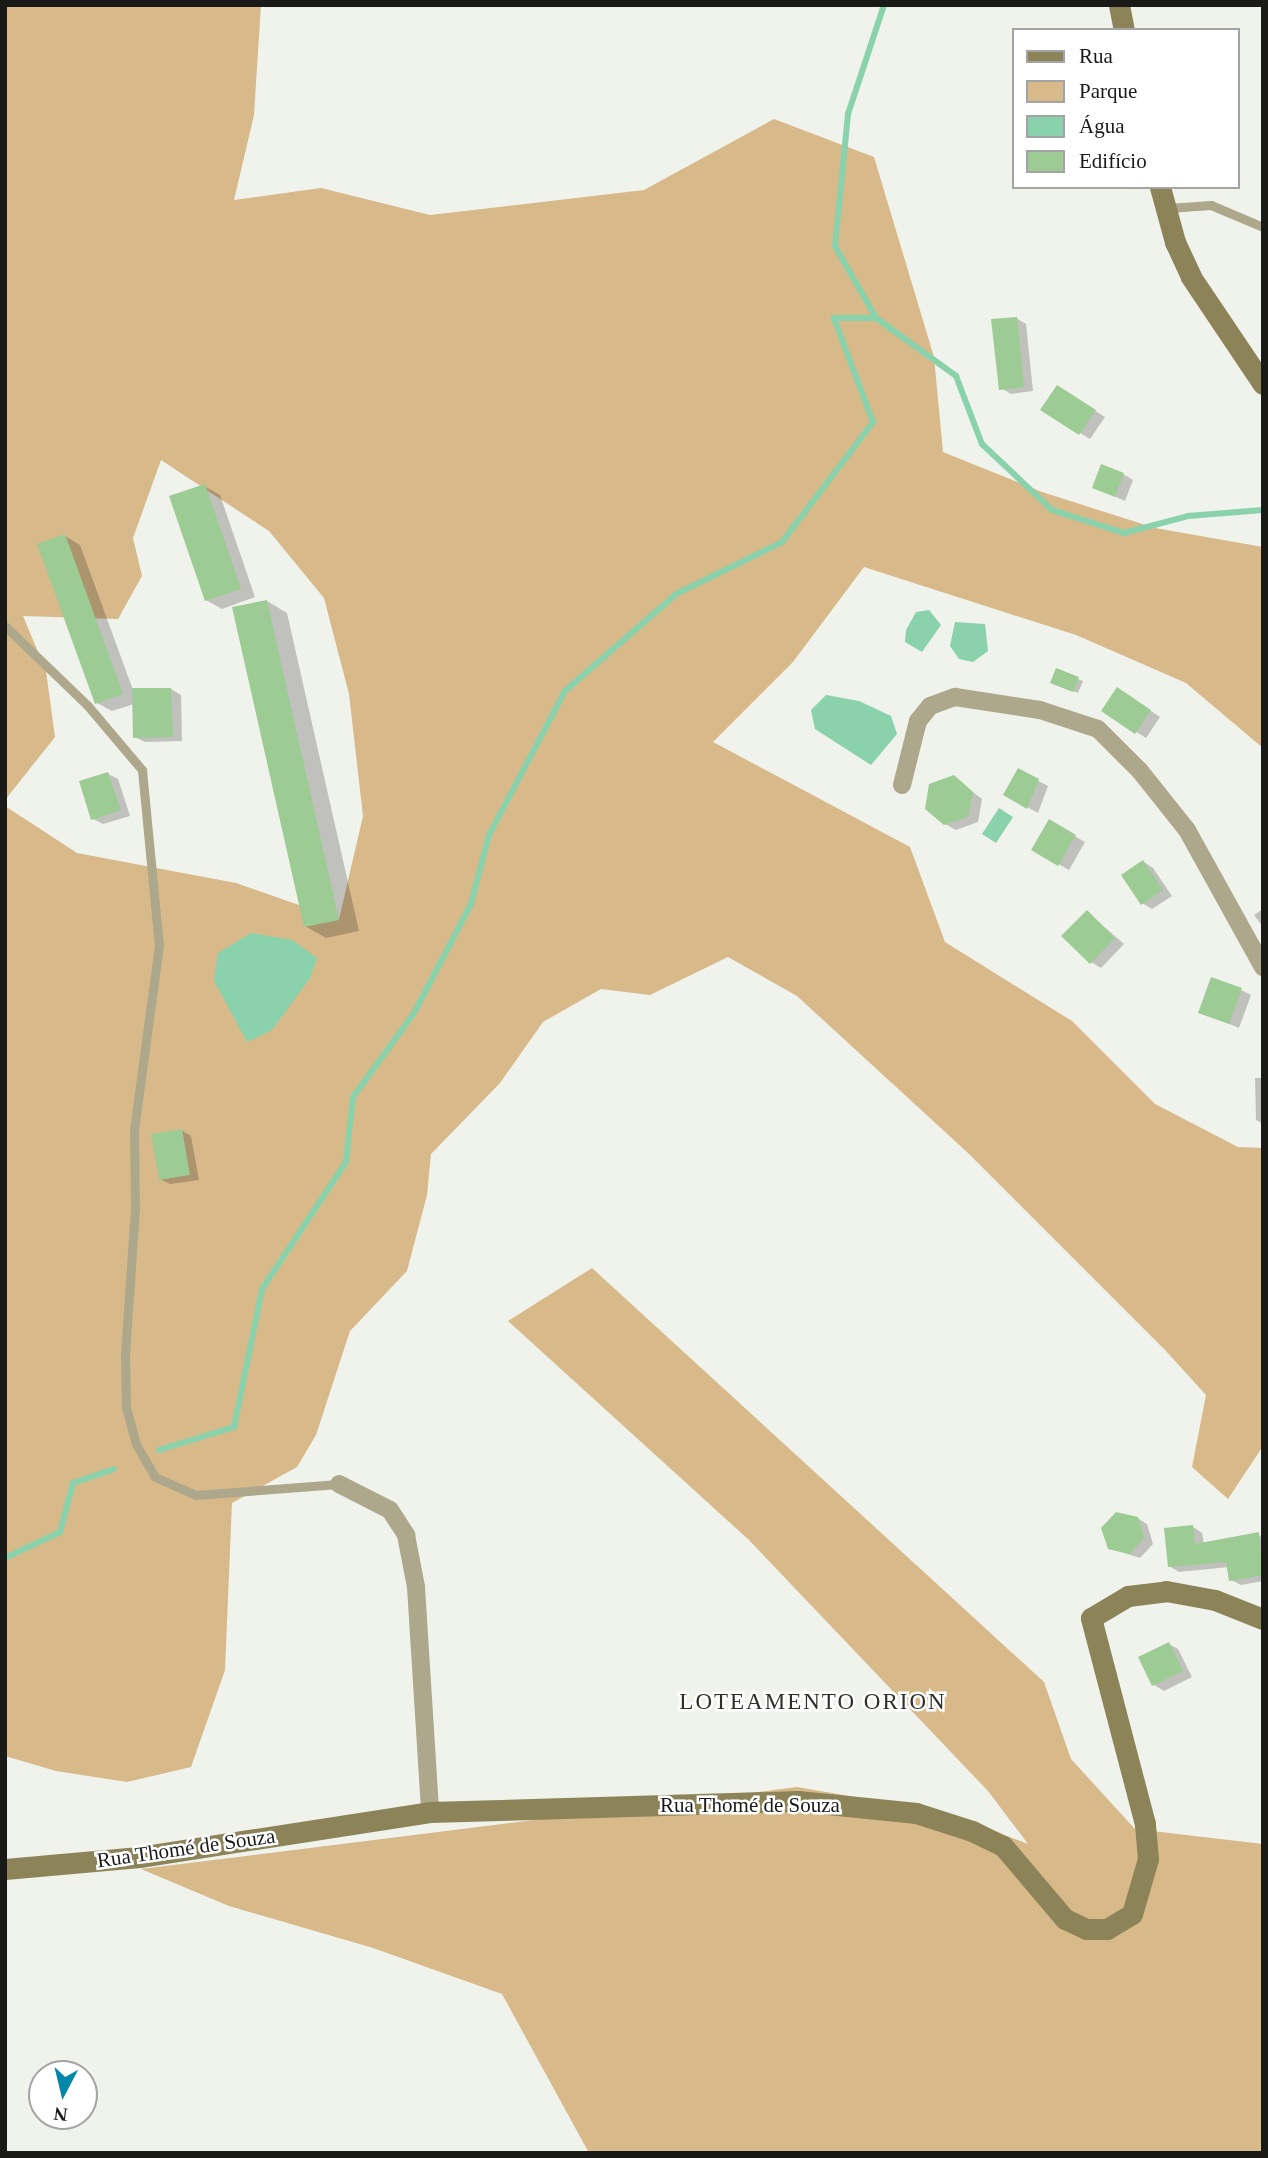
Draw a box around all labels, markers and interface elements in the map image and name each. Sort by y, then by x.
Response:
legend [1012,28,1240,189]
text: Rua [1079,44,1113,68]
text: Parque [1079,79,1137,103]
text: Água [1079,114,1125,138]
text: Edifício [1079,149,1147,173]
district label: LOTEAMENTO ORION [681,1688,945,1716]
street label: Rua Thomé de Souza [660,1792,840,1818]
street label: Rua Thomé de Souza [95,1823,277,1873]
north arrow [28,2060,98,2130]
text: N [53,2103,69,2126]

